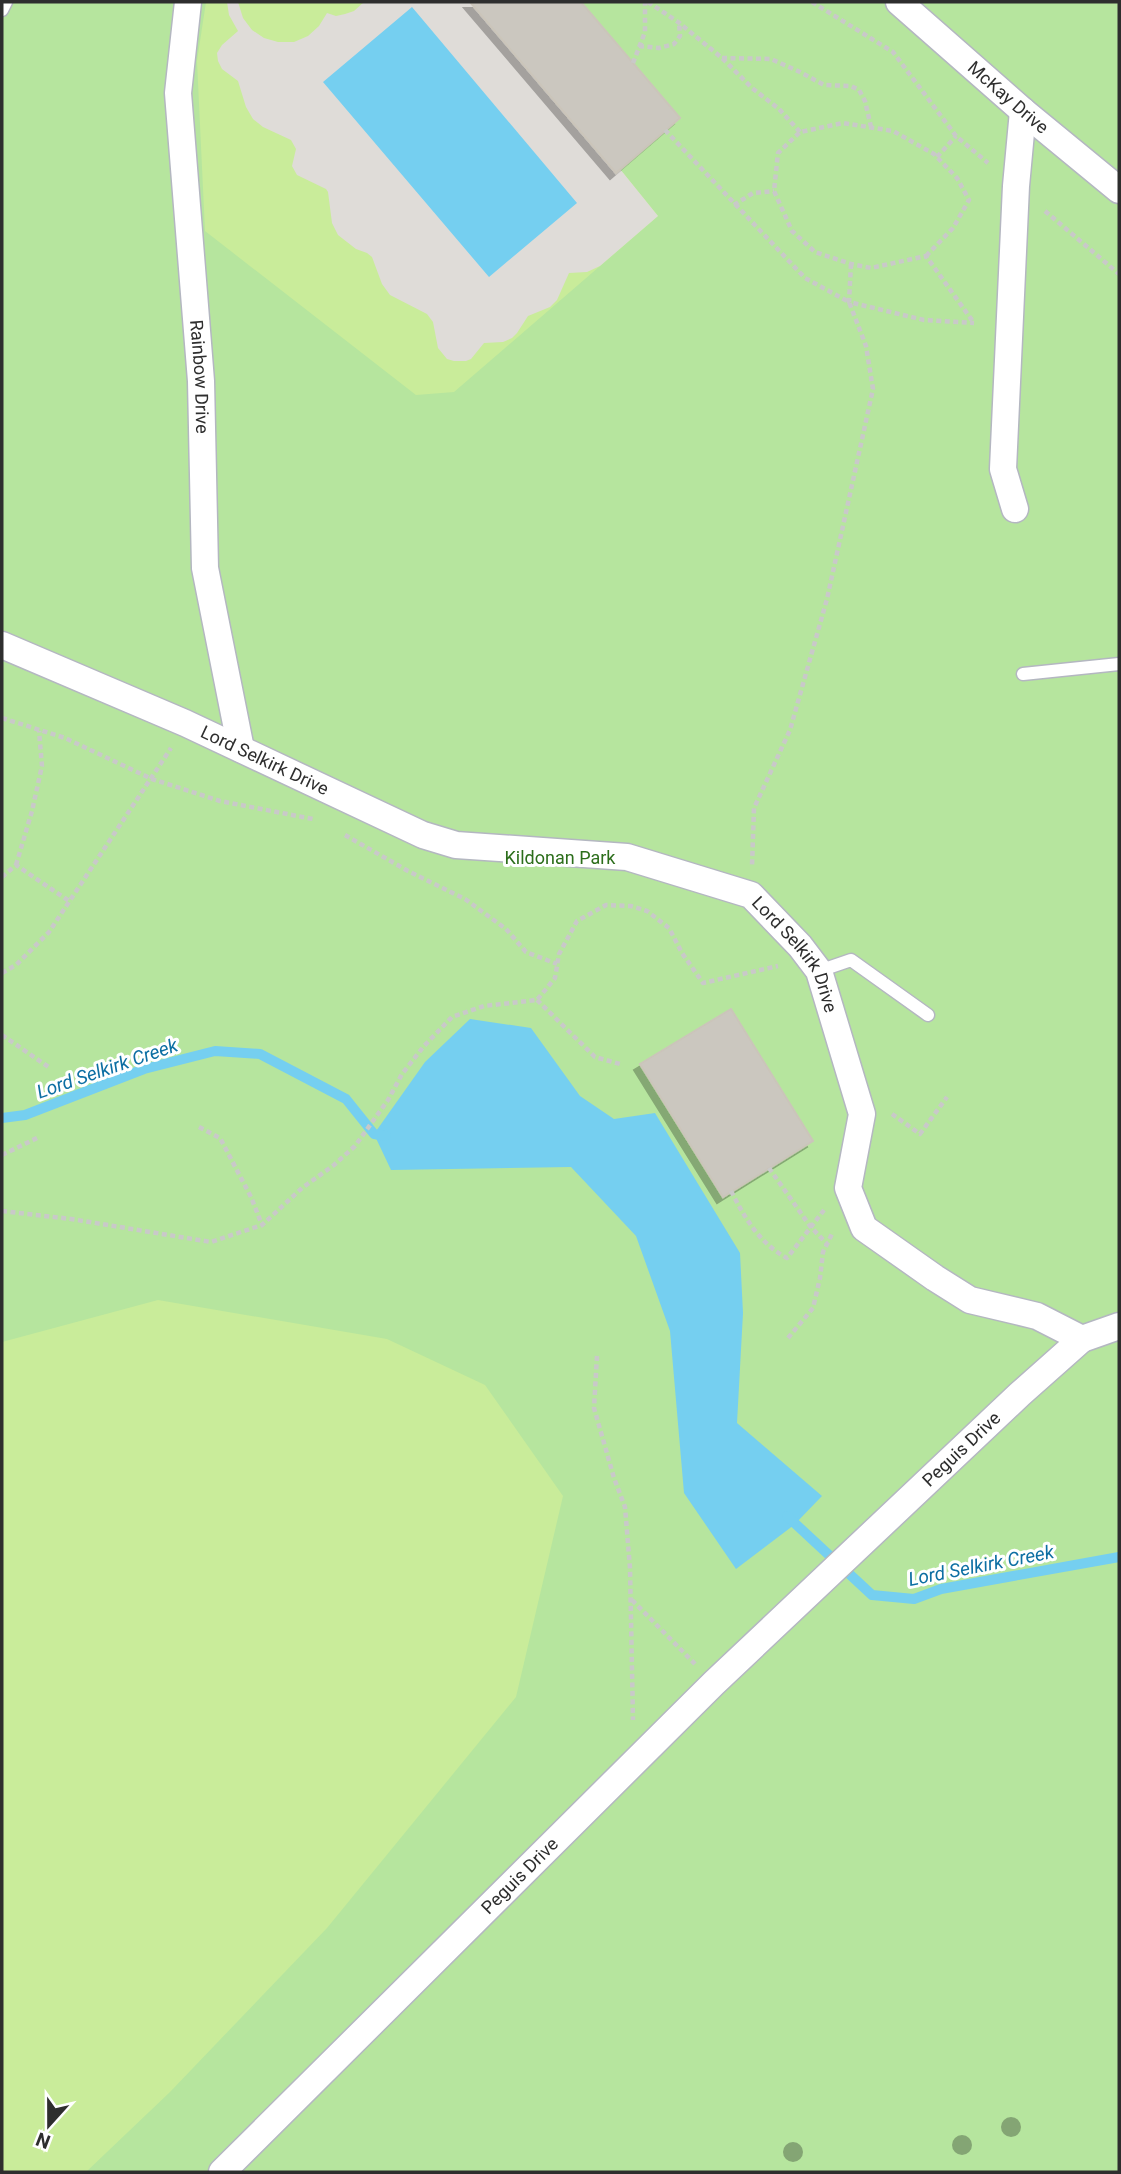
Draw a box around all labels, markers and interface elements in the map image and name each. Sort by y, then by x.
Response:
street label: McKay Drive [964,57,1053,138]
street label: Rainbow Drive [186,319,213,434]
street label: Lord Selkirk Drive [198,721,332,799]
park label: Kildonan Park [505,847,616,868]
street label: Lord Selkirk Drive [748,892,842,1015]
water label: Lord Selkirk Creek [34,1033,181,1103]
street label: Peguis Drive [918,1407,1004,1491]
water label: Lord Selkirk Creek [906,1540,1056,1591]
street label: Peguis Drive [477,1833,562,1918]
north arrow [14,2090,84,2160]
text: N [33,2127,53,2154]

